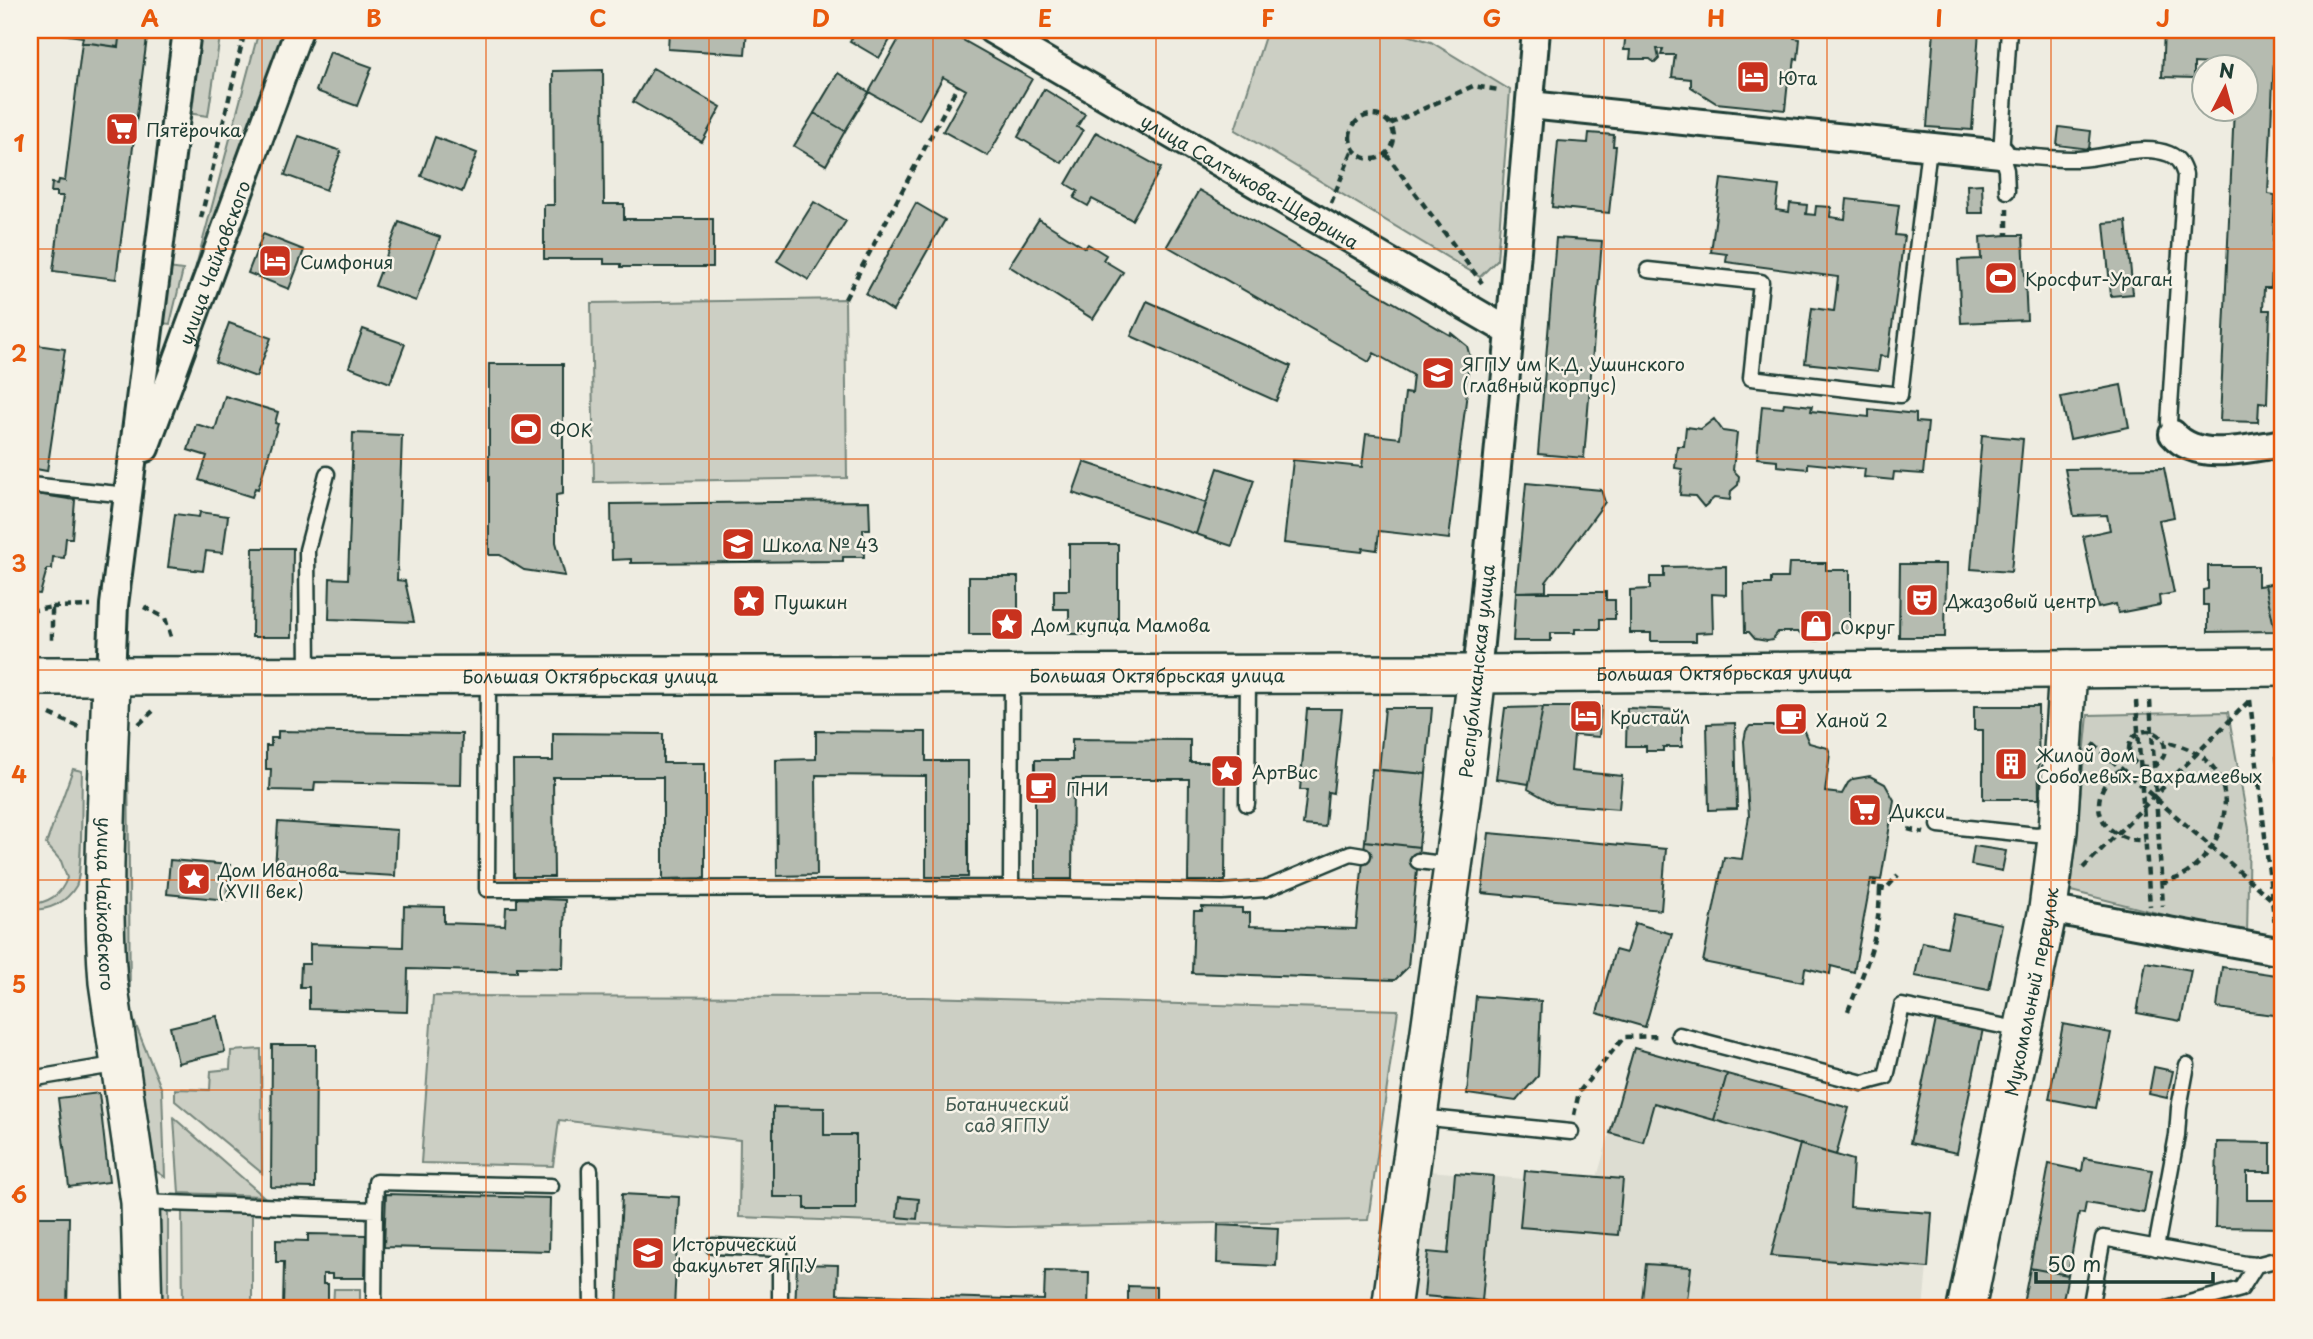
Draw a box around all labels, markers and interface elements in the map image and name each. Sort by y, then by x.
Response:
text: A [141,0,159,35]
text: B [366,0,382,35]
text: C [589,0,607,35]
text: D [812,0,830,35]
text: E [1038,0,1052,35]
text: F [1261,0,1275,35]
text: G [1483,0,1501,35]
text: H [1707,0,1725,35]
text: I [1935,0,1943,35]
text: J [2156,0,2170,35]
north arrow [2190,52,2260,122]
text: N [2218,55,2236,85]
hotel icon: Юта [1734,58,1772,96]
place label: Юта [1778,64,1817,91]
street label: улица Салтыкова-Щедрина [1136,106,1365,255]
supermarket icon: Пятёрочка [103,110,141,148]
place label: Пятёрочка [146,116,242,143]
text: 1 [14,125,25,160]
street label: улица Чайковского [171,176,256,348]
hotel icon: Симфония [256,242,294,280]
place label: Симфония [300,248,394,275]
sports icon: Кросфит-Ураган [1982,259,2020,297]
place label: Кросфит-Ураган [2025,265,2173,292]
text: 2 [11,335,27,370]
place label: ЯГПУ им К.Д. Ушинского (главный корпус) [1462,350,1685,398]
school or university icon: ЯГПУ им К.Д. Ушинского (главный корпус) [1419,354,1457,392]
sports icon: ФОК [507,410,545,448]
place label: ФОК [550,416,592,443]
school or university icon: Школа № 43 [719,525,757,563]
place label: Школа № 43 [762,531,879,558]
text: 3 [11,545,27,580]
street label: Республиканская улица [1451,562,1501,779]
theatre icon: Джазовый центр [1903,581,1941,619]
place icon: Пушкин [730,582,768,620]
place label: Джазовый центр [1945,587,2096,614]
place label: Пушкин [774,588,848,615]
place icon: Дом купца Мамова [988,605,1026,643]
shop icon: Округ [1797,607,1835,645]
place label: Дом купца Мамова [1031,611,1211,638]
place label: Округ [1840,613,1896,640]
street label: Большая Октябрьская улица [1596,657,1853,686]
street label: Большая Октябрьская улица [1029,661,1285,688]
street label: Большая Октябрьская улица [462,662,718,689]
hotel icon: Кристайл [1567,697,1605,735]
cafe icon: Ханой 2 [1772,700,1810,738]
place label: Кристайл [1610,703,1690,730]
place label: Ханой 2 [1816,706,1888,733]
place label: Жилой дом Соболевых-Вахрамеевых [2036,741,2262,789]
building icon: Жилой дом Соболевых-Вахрамеевых [1992,745,2030,783]
place icon: АртВис [1208,752,1246,790]
text: 4 [11,756,27,791]
place label: АртВис [1252,758,1318,785]
cafe icon: ПНИ [1022,769,1060,807]
place label: ПНИ [1066,775,1109,802]
supermarket icon: Дикси [1846,791,1884,829]
place label: Дикси [1889,797,1945,824]
street label: улица Чайковского [91,817,123,992]
place label: Дом Иванова (XVII век) [217,856,340,904]
place icon: Дом Иванова (XVII век) [175,860,213,898]
street label: Мукомольный переулок [1997,885,2064,1098]
text: 5 [12,966,26,1001]
park label: Ботанический сад ЯГПУ [945,1090,1069,1138]
text: 6 [11,1176,27,1211]
place label: Исторический факультет ЯГПУ [672,1230,817,1278]
school or university icon: Исторический факультет ЯГПУ [629,1234,667,1272]
scale bar [2036,1241,2213,1285]
text: 50 m [2047,1247,2101,1279]

